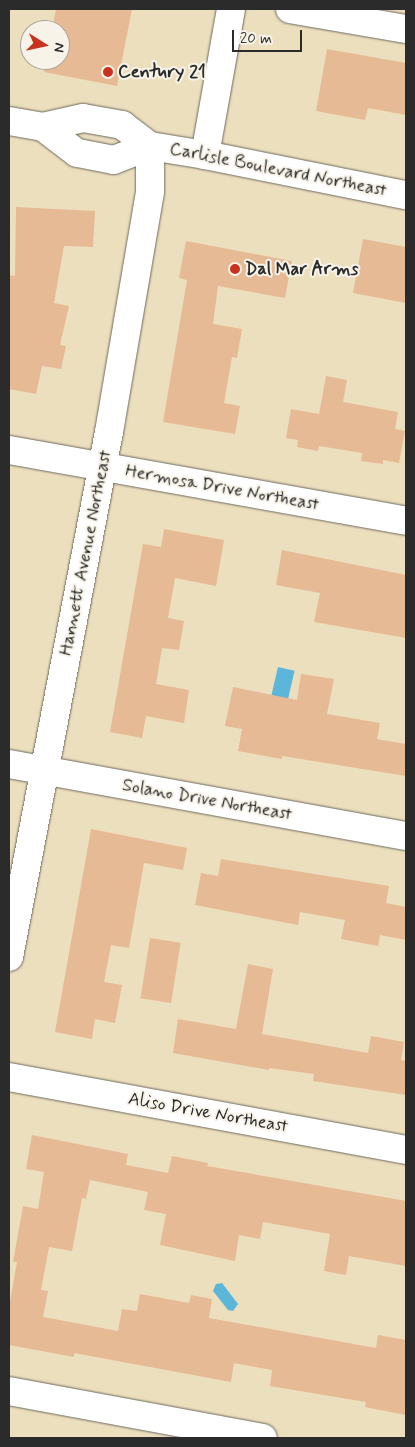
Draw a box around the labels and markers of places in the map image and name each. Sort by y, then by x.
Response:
place label: Century 21 [118,61,206,83]
marker: Century 21 [102,66,114,78]
place label: Dal Mar Arms [245,258,357,280]
marker: Dal Mar Arms [229,263,241,275]

